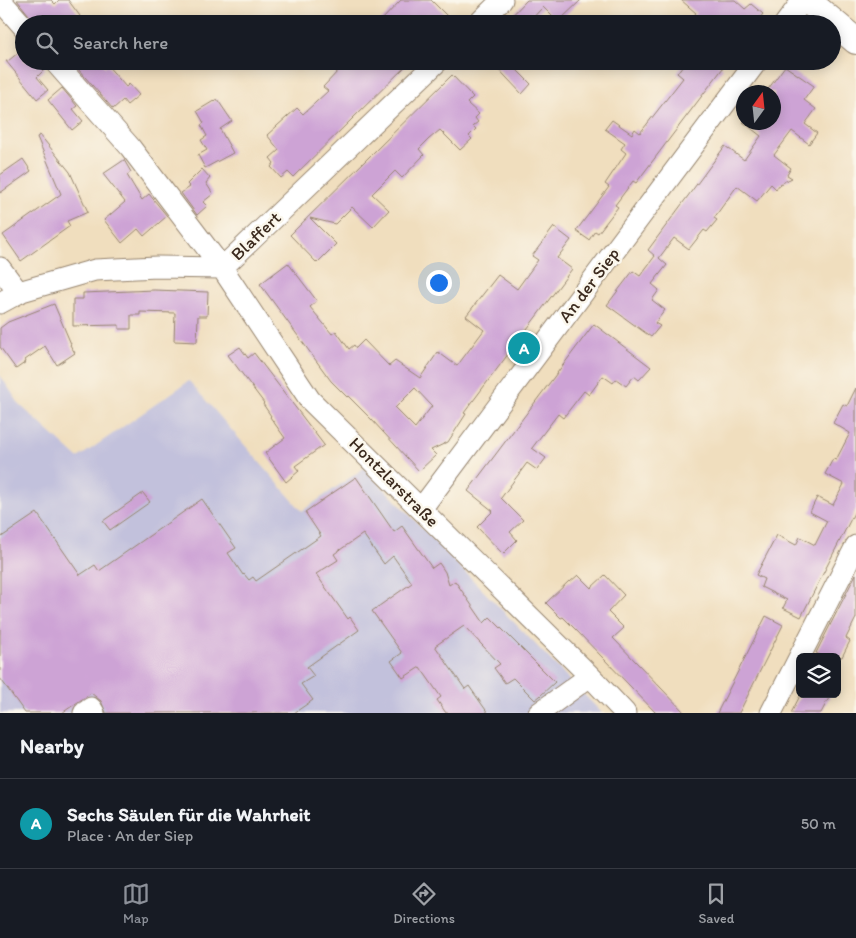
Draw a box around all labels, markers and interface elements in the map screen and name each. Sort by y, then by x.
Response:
search box [15,15,841,70]
icon: search [33,29,61,57]
text: Search here [73,31,168,54]
north arrow [736,85,781,130]
street label: Blaffert [226,207,286,265]
street label: An der Siep [554,243,624,327]
your location [426,270,452,296]
pin: A [508,329,540,367]
street label: Hontzlarstraße [344,432,444,532]
map controls [796,653,841,698]
button: layers [796,653,841,698]
text: Nearby [20,733,84,758]
text: Sechs Säulen für die Wahrheit [67,803,310,826]
text: A [31,814,41,833]
text: 50 m [801,814,836,833]
text: Place · An der Siep [67,826,193,845]
tab: Map [122,880,150,927]
tab: Directions [393,880,455,927]
tab: Saved [698,880,734,927]

